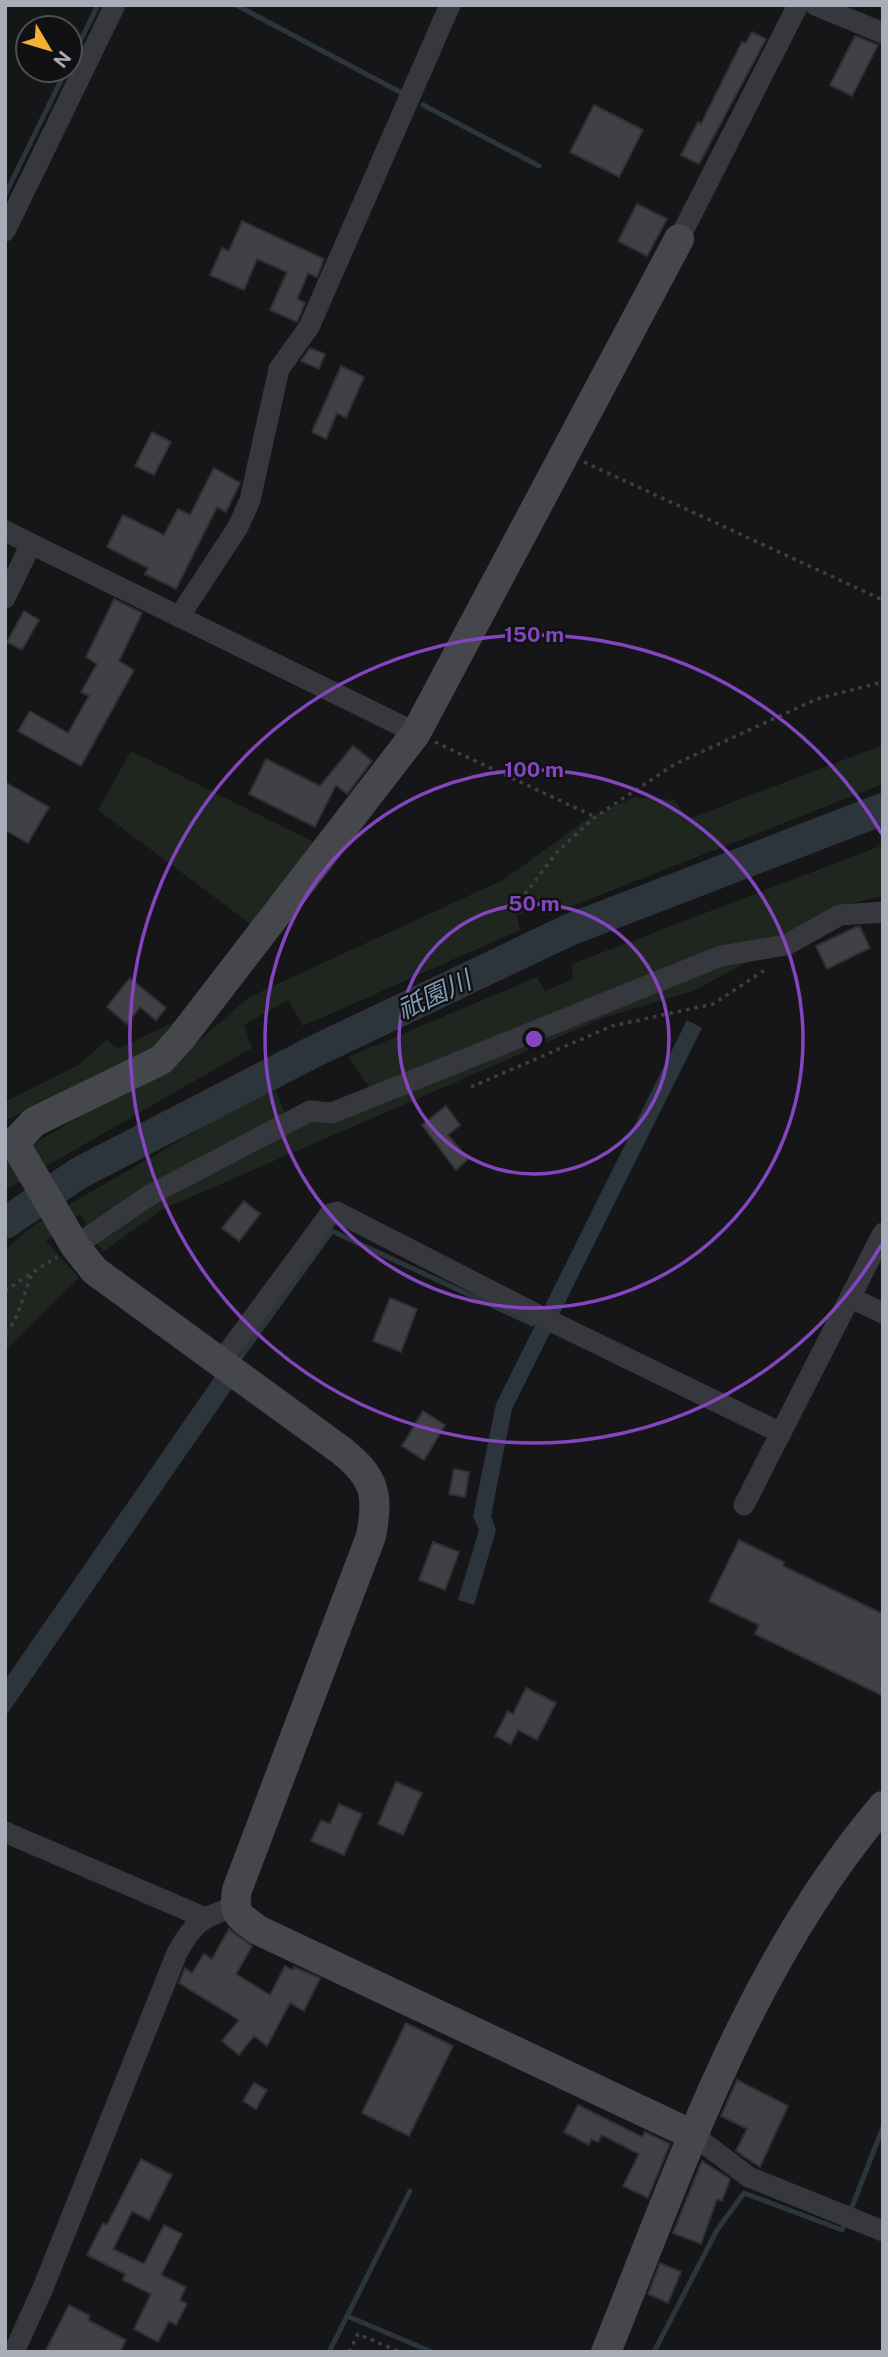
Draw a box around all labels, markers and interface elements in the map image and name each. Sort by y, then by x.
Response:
north arrow [14,14,84,84]
text: N [49,47,76,72]
text: 150 m [504,622,564,647]
text: 100 m [504,757,564,782]
text: 50 m [508,891,560,916]
water label: 祇園川 [392,963,478,1025]
centre of rings [522,1027,546,1051]

